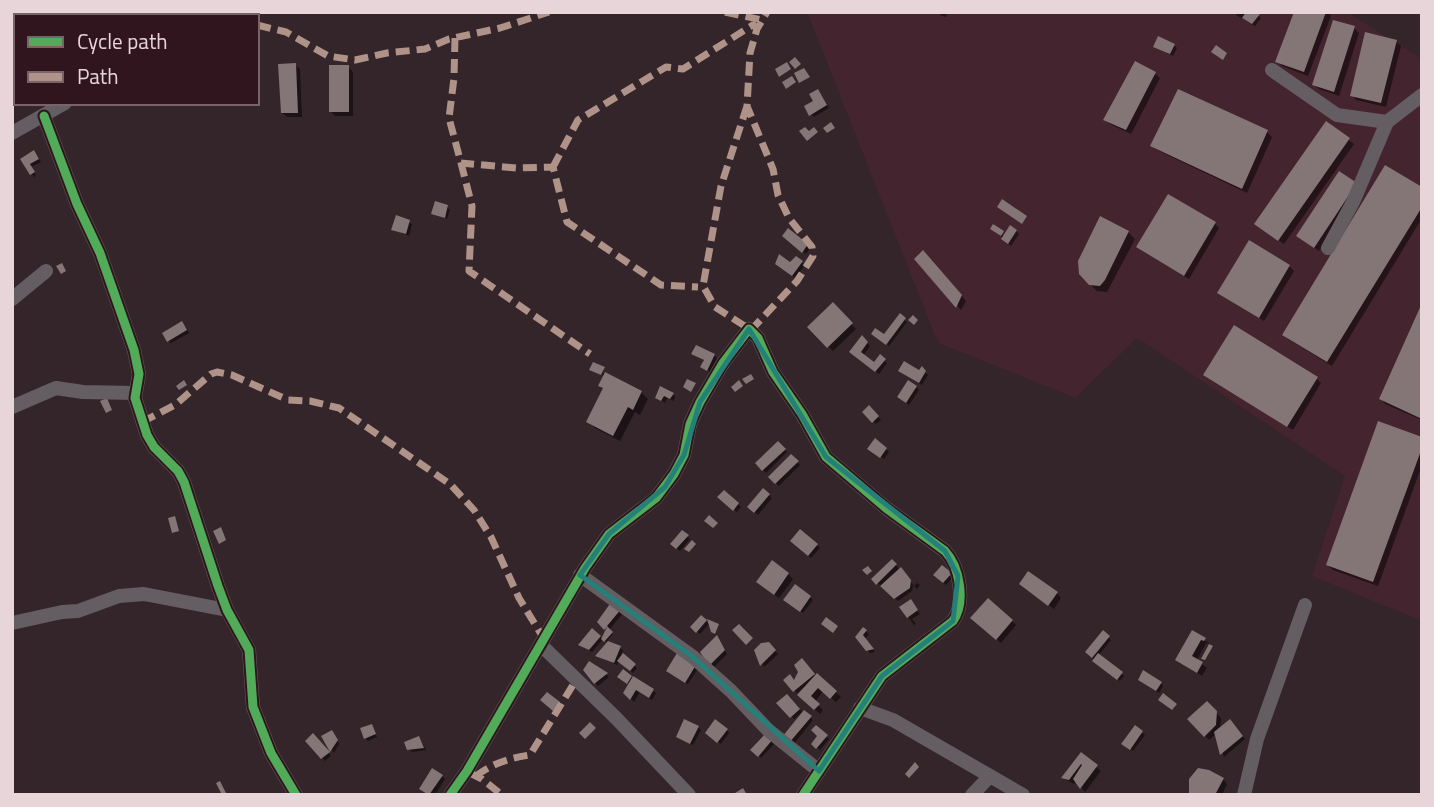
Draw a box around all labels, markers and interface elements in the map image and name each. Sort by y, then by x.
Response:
legend [14,14,259,105]
text: Cycle path [77,25,168,57]
text: Path [77,60,119,92]

